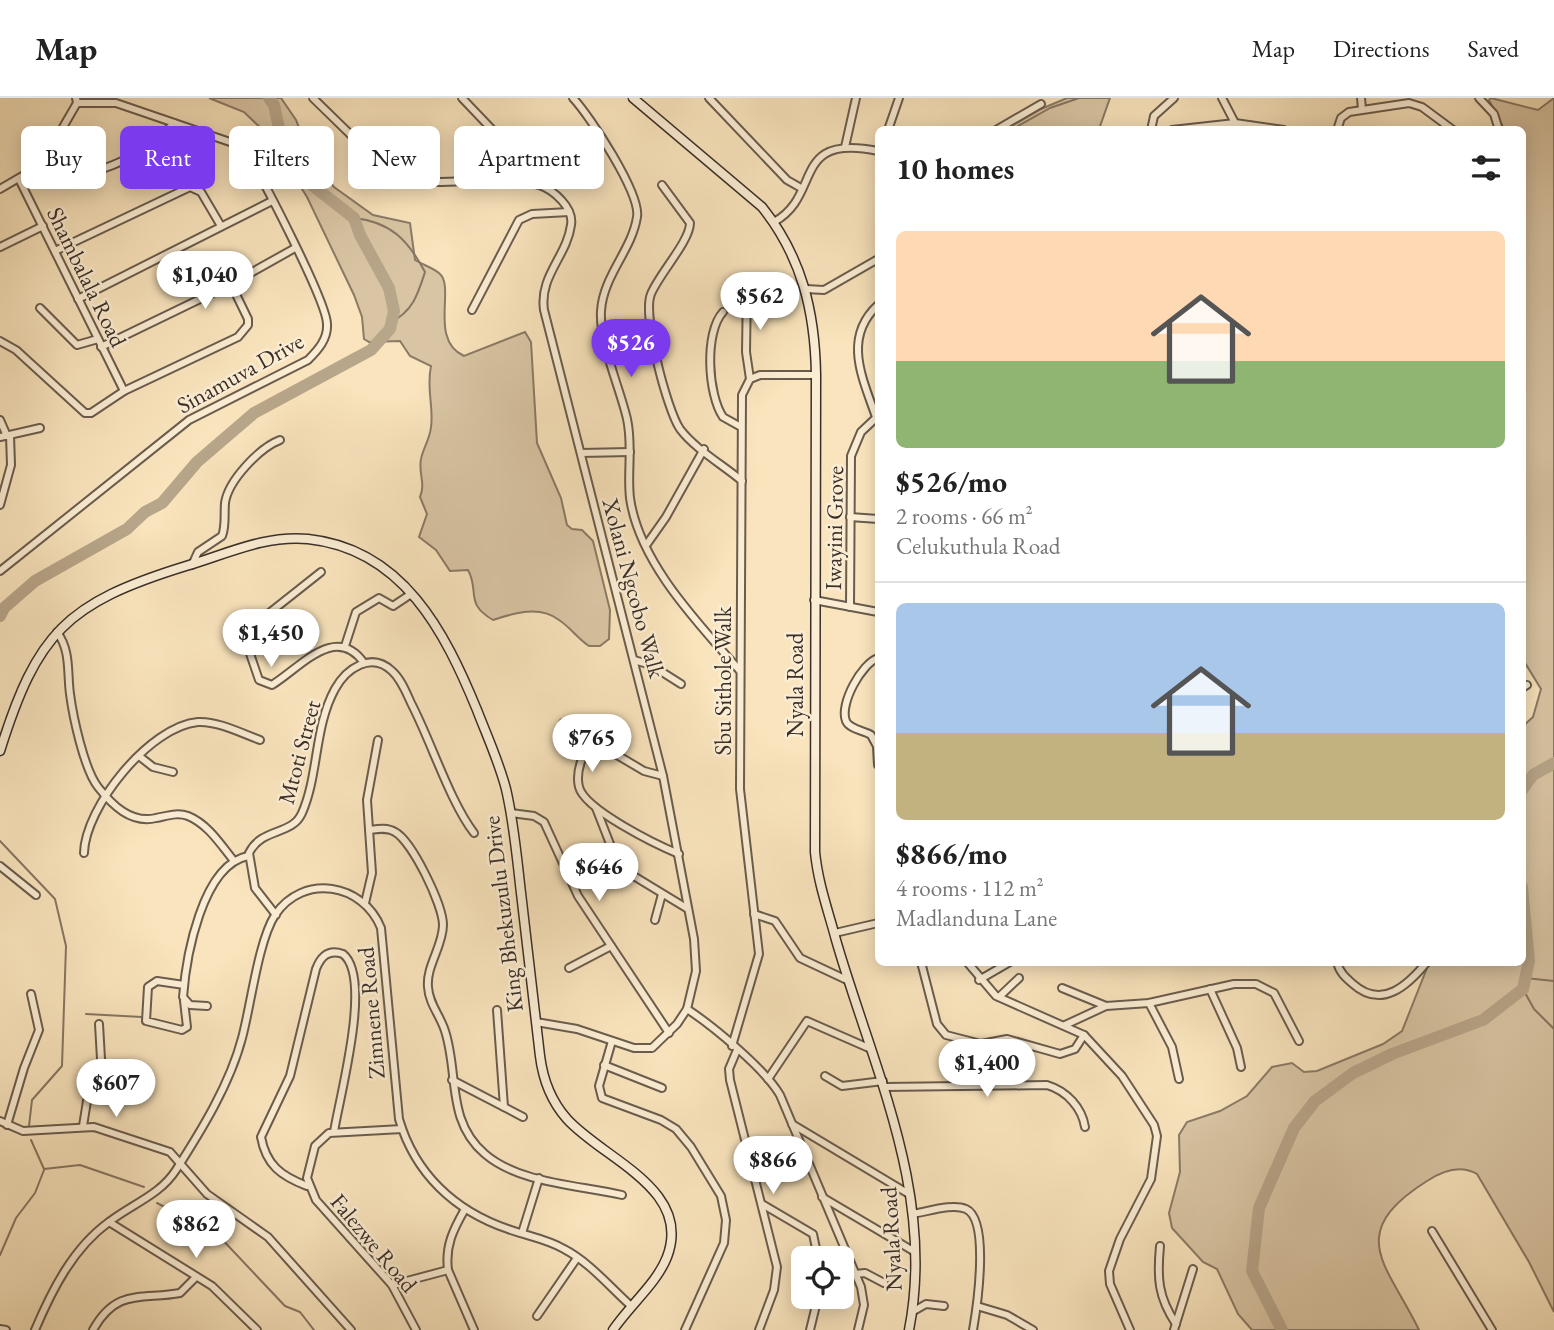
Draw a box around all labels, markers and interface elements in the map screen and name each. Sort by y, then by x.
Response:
text: Map [35,27,97,70]
text: Map [1252,33,1295,64]
text: Directions [1333,33,1430,64]
text: Saved [1468,33,1519,64]
chip: Buy [21,126,106,189]
chip: Rent [120,126,215,189]
chip: Filters [229,126,334,189]
chip: New [348,126,440,189]
chip: Apartment [454,126,604,189]
text: 10 homes [896,149,1014,188]
icon: filters [1467,149,1505,187]
street label: Shambalala Road [40,202,134,352]
pin: $1,040 [148,252,262,311]
text: $1,040 [173,259,237,289]
pin: $562 [719,272,801,332]
icon: home [1138,276,1264,402]
text: $562 [736,280,784,310]
pin: $526 [590,320,672,379]
street label: Sinamuva Drive [171,326,309,420]
text: $526 [607,327,655,357]
text: $526/mo [896,462,1007,501]
street label: Iwayini Grove [818,466,850,590]
street label: Xolani Ngcobo Walk [595,494,673,682]
text: 2 rooms · 66 m² [896,501,1033,531]
text: Celukuthula Road [896,531,1060,561]
street label: Sbu Sithole Walk [708,605,738,756]
pin: $1,450 [214,610,328,669]
text: $1,450 [239,617,303,647]
street label: Nyala Road [780,632,810,737]
icon: home [1138,648,1264,774]
street label: Mtoti Street [271,696,327,807]
pin: $765 [551,714,633,774]
text: $765 [568,722,616,752]
street label: King Bhekuzulu Drive [476,814,530,1014]
text: $866/mo [896,834,1007,873]
pin: $646 [558,844,640,903]
text: $646 [575,851,623,881]
text: 4 rooms · 112 m² [896,873,1044,903]
text: Madlanduna Lane [896,903,1057,933]
street label: Zimnene Road [350,945,392,1080]
pin: $1,400 [930,1040,1044,1099]
text: $1,400 [955,1047,1019,1077]
pin: $607 [75,1060,157,1119]
text: $607 [92,1067,140,1097]
pin: $866 [732,1136,814,1196]
text: $866 [749,1144,797,1174]
street label: Nyala Road [873,1186,909,1292]
street label: Falezwe Road [324,1187,424,1299]
pin: $862 [155,1200,237,1260]
text: $862 [172,1208,220,1238]
map controls [791,1246,854,1309]
button: locate [791,1246,854,1309]

